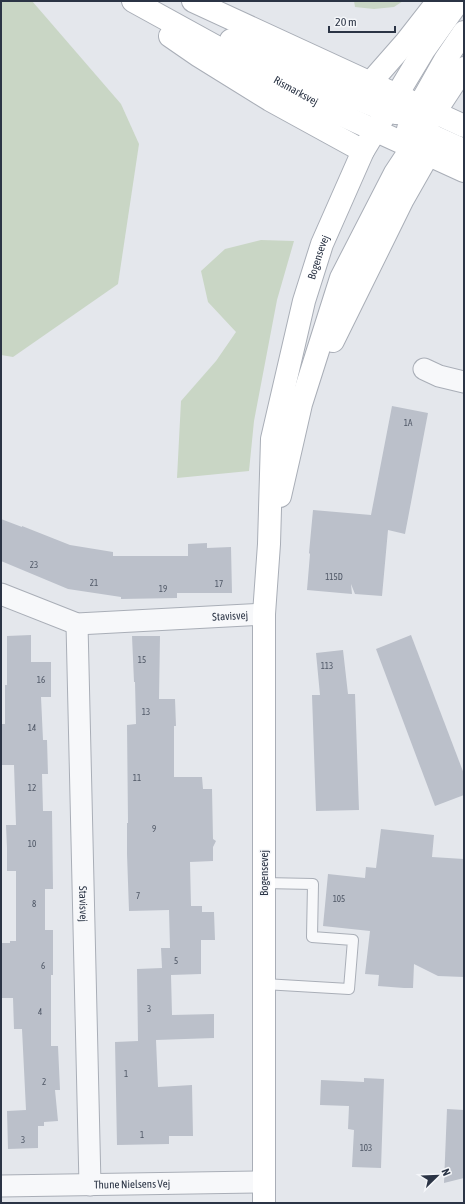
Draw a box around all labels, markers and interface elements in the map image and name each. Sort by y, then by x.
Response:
scale bar [329,8,395,34]
text: 20 m [335,15,357,29]
street label: Rismarksvej [272,74,320,108]
street label: Bogensevej [305,233,331,281]
house number: 1A [404,418,413,428]
house number: 23 [30,560,38,570]
house number: 115D [325,572,343,582]
house number: 21 [90,578,98,588]
house number: 17 [215,579,223,589]
house number: 19 [159,584,167,594]
street label: Stavisvej [212,609,248,623]
house number: 15 [138,655,146,665]
house number: 113 [321,661,333,671]
house number: 16 [37,675,45,685]
house number: 13 [142,707,150,717]
house number: 14 [28,723,36,733]
house number: 11 [133,773,141,783]
house number: 12 [28,783,36,793]
house number: 9 [152,824,156,834]
house number: 10 [28,839,36,849]
street label: Bogensevej [258,850,270,896]
street label: Stavisvej [77,886,90,922]
house number: 7 [136,891,140,901]
house number: 105 [333,894,345,904]
house number: 8 [32,899,36,909]
house number: 5 [174,956,178,966]
house number: 6 [41,961,45,971]
house number: 3 [147,1004,151,1014]
house number: 4 [38,1007,42,1017]
house number: 1 [124,1069,128,1079]
house number: 2 [42,1077,46,1087]
house number: 1 [140,1130,144,1140]
house number: 3 [21,1135,25,1145]
house number: 103 [360,1143,372,1153]
north arrow [417,1156,457,1196]
text: N [439,1167,453,1177]
street label: Thune Nielsens Vej [94,1177,170,1191]

